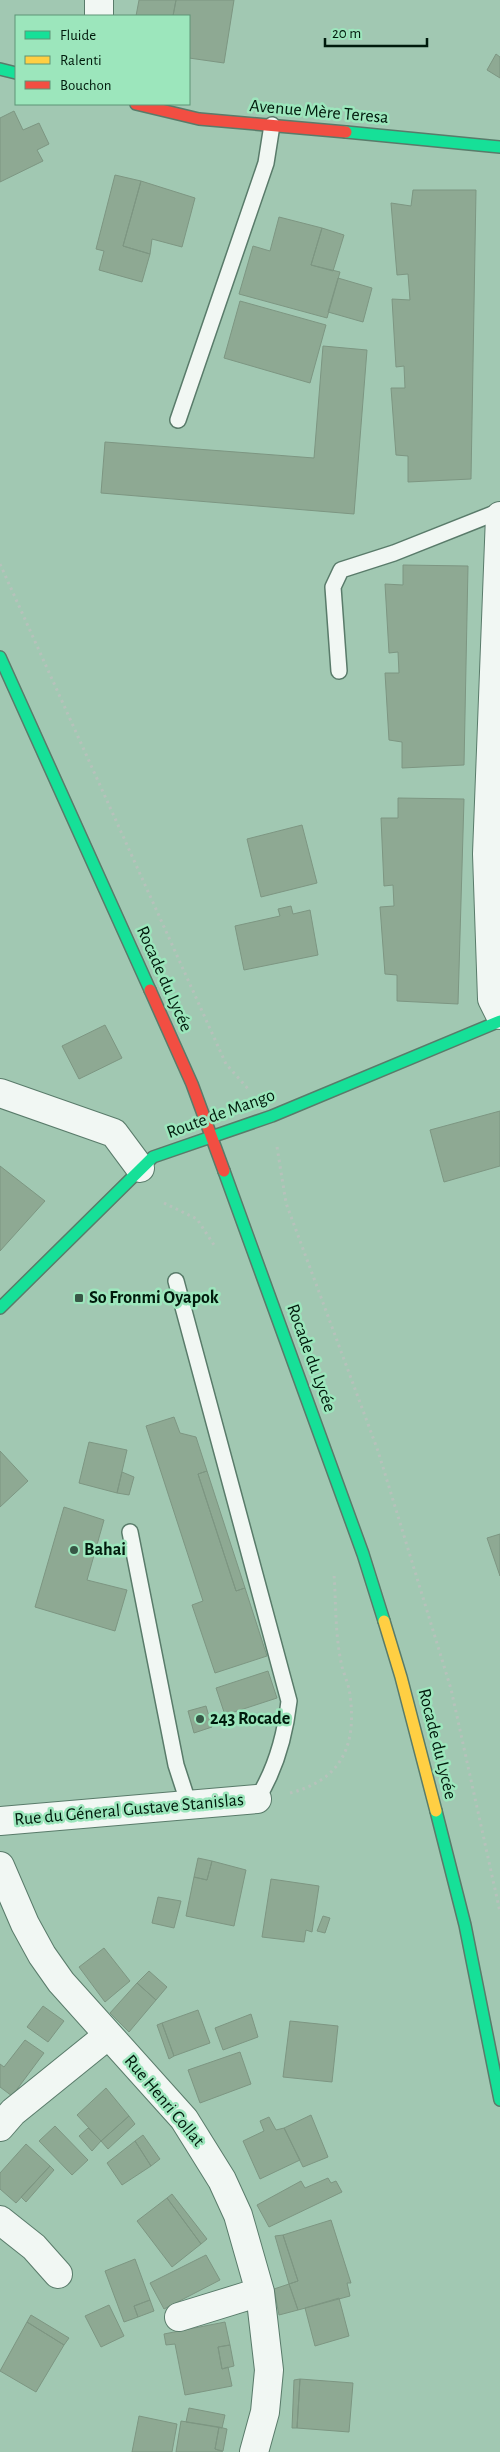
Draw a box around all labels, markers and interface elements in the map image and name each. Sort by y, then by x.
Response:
legend [15,15,190,105]
scale bar [325,15,428,47]
text: 20 m [332,26,361,41]
text: Fluide [60,28,96,43]
text: Ralenti [60,53,102,68]
text: Bouchon [60,78,111,93]
street label: Avenue Mère Teresa [249,97,389,127]
street label: Rocade du Lycée [133,924,195,1034]
street label: Route de Mango [164,1086,278,1142]
place label: So Fronmi Oyapok [89,1289,219,1307]
marker: So Fronmi Oyapok [73,1292,85,1304]
street label: Rocade du Lycée [283,1302,339,1414]
place label: Bahai [84,1541,126,1559]
marker: Bahai [68,1544,80,1556]
street label: Rocade du Lycée [415,1687,459,1801]
place label: 243 Rocade [210,1710,290,1728]
marker: 243 Rocade [194,1713,206,1725]
street label: Rue du Géneral Gustave Stanislas [14,1791,244,1829]
street label: Rue Henri Collat [121,2052,207,2150]

